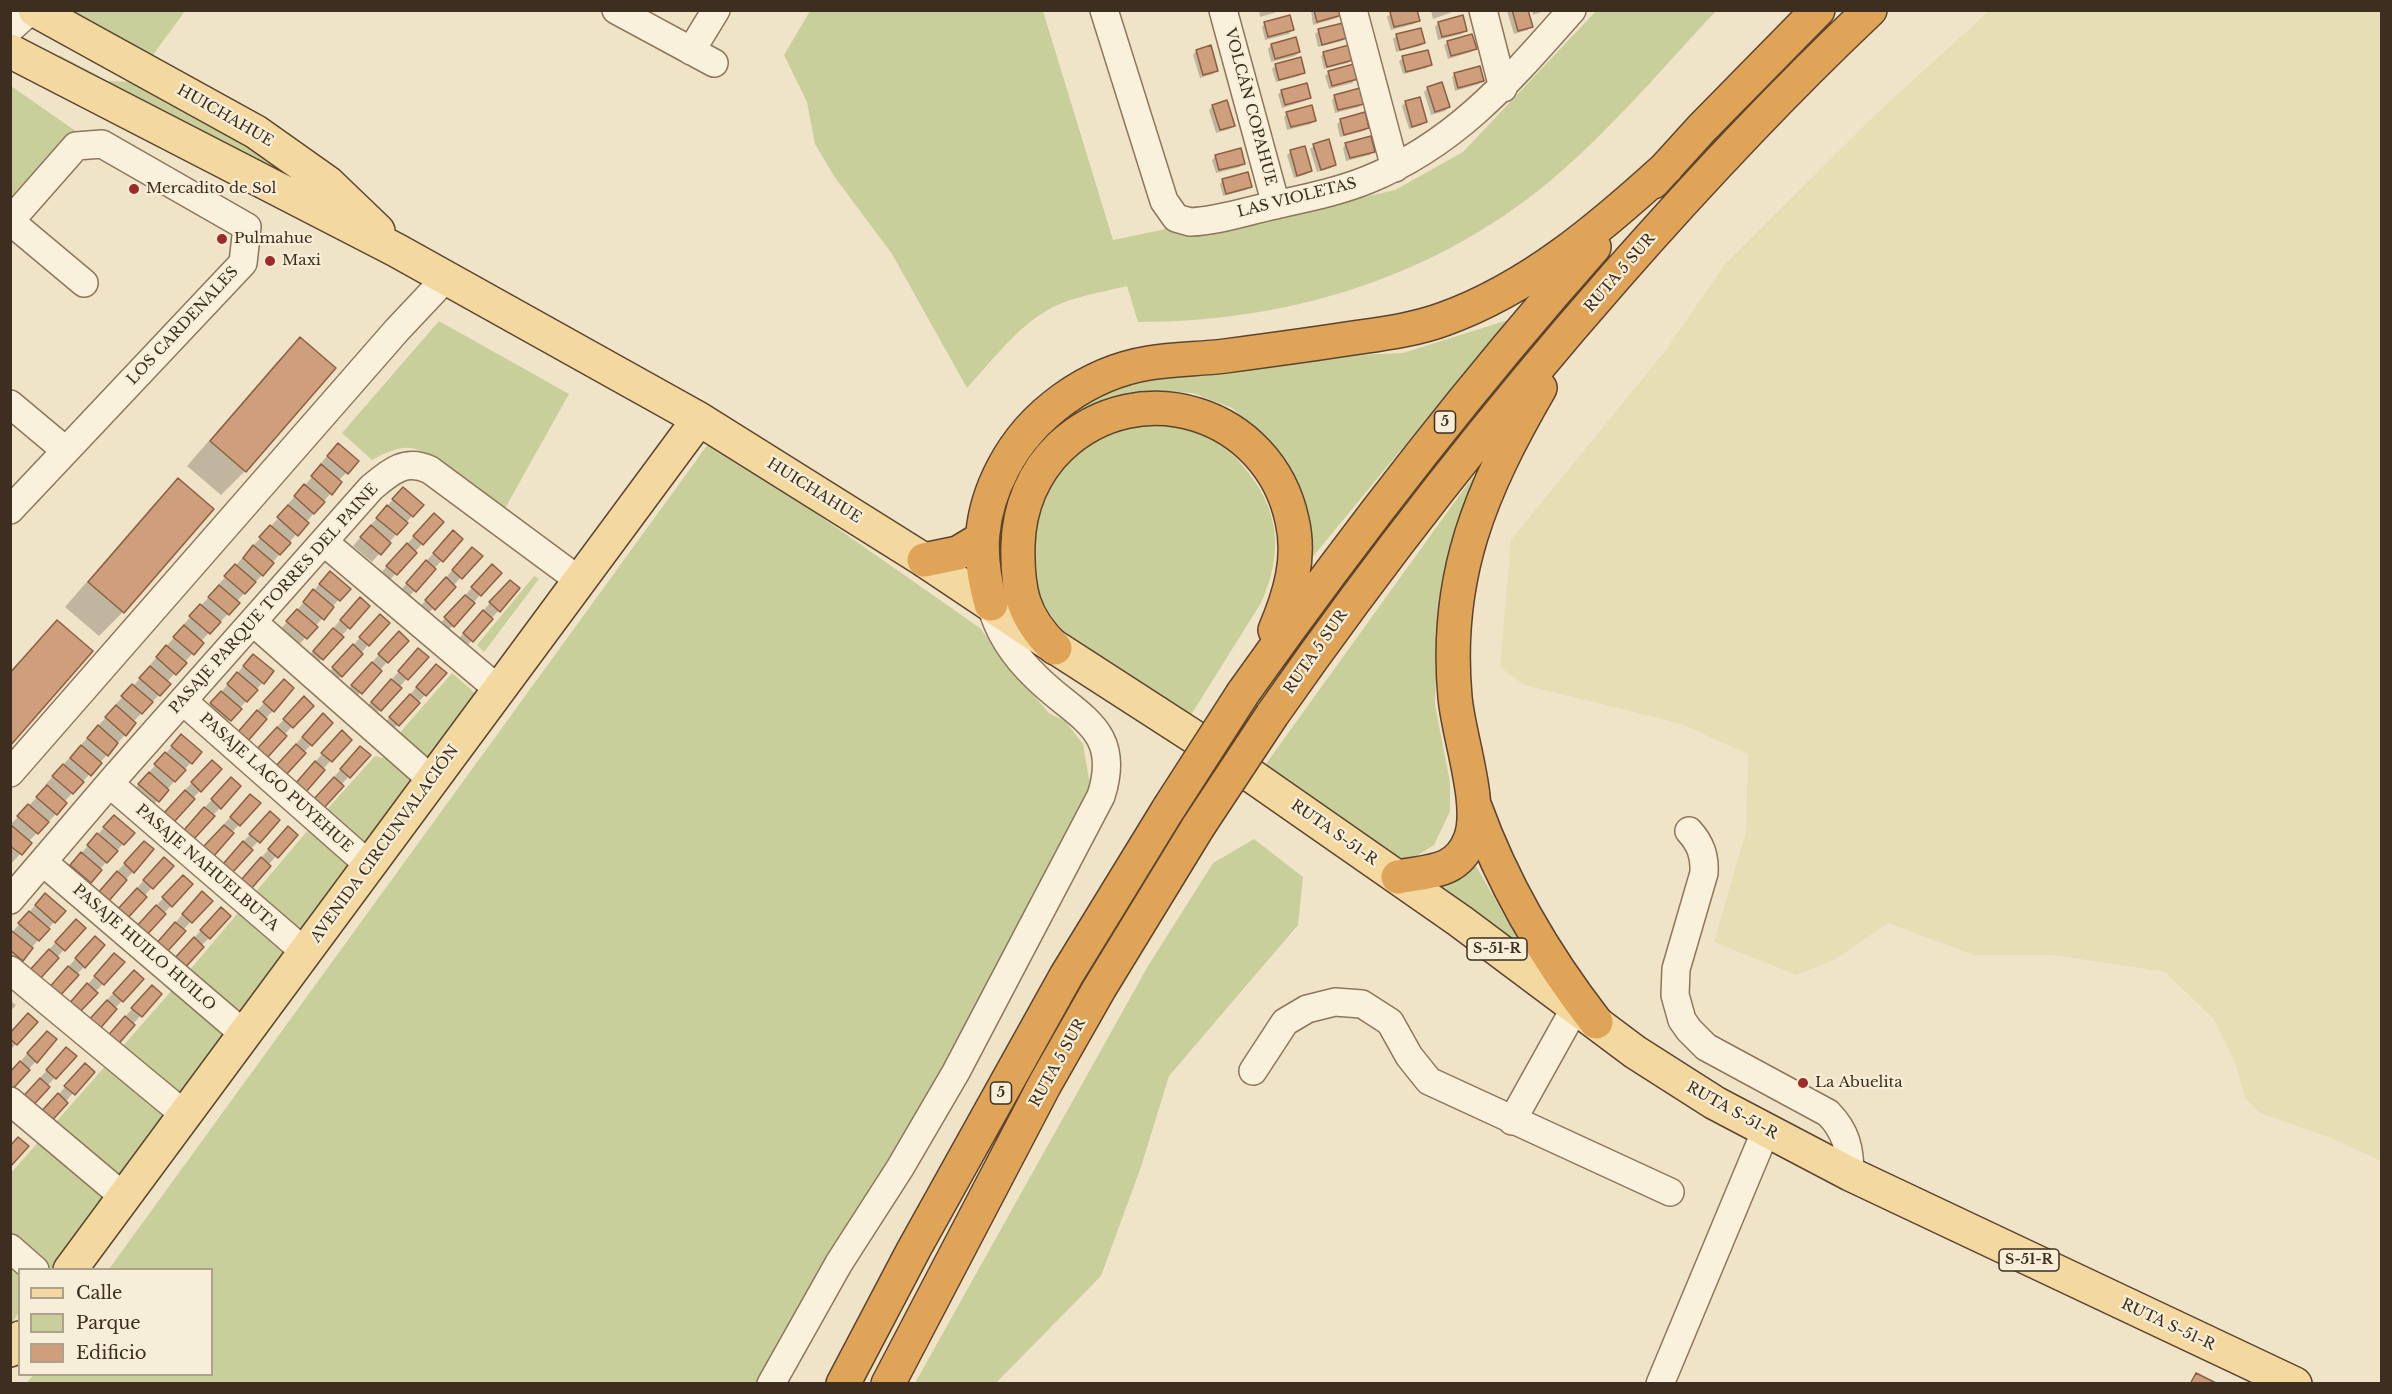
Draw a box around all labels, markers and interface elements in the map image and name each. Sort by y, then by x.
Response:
street label: VOLCÁN COPAHUE [1220,26,1280,188]
street label: HUICHAHUE [174,81,276,151]
street label: LAS VIOLETAS [1236,174,1358,222]
place label: Mercadito de Sol [146,180,276,198]
marker: Mercadito de Sol [127,182,141,196]
place label: Pulmahue [234,230,313,248]
street label: RUTA 5 SUR [1581,230,1659,316]
marker: Pulmahue [215,232,229,246]
place label: Maxi [282,252,321,270]
marker: Maxi [263,254,277,268]
street label: LOS CARDENALES [124,263,242,389]
road number: 5 [1434,411,1456,433]
street label: HUICHAHUE [763,455,865,527]
street label: PASAJE PARQUE TORRES DEL PAINE [166,480,382,718]
street label: RUTA 5 SUR [1280,606,1352,698]
street label: PASAJE LAGO PUYEHUE [196,710,356,856]
street label: AVENIDA CIRCUNVALACIÓN [307,742,463,946]
street label: RUTA S-51-R [1287,796,1381,870]
street label: PASAJE NAHUELBUTA [132,801,282,935]
street label: PASAJE HUILO HUILO [69,881,219,1015]
road number: S-51-R [1467,938,1527,960]
street label: RUTA 5 SUR [1026,1016,1090,1110]
place label: La Abuelita [1815,1074,1903,1092]
marker: La Abuelita [1796,1076,1810,1090]
street label: RUTA S-51-R [1683,1078,1781,1144]
road number: 5 [990,1082,1012,1104]
road number: S-51-R [1999,1249,2059,1271]
legend [18,1268,213,1376]
text: Calle [76,1282,122,1304]
street label: RUTA S-51-R [2118,1295,2218,1355]
text: Parque [76,1312,141,1334]
text: Edificio [76,1342,147,1364]

